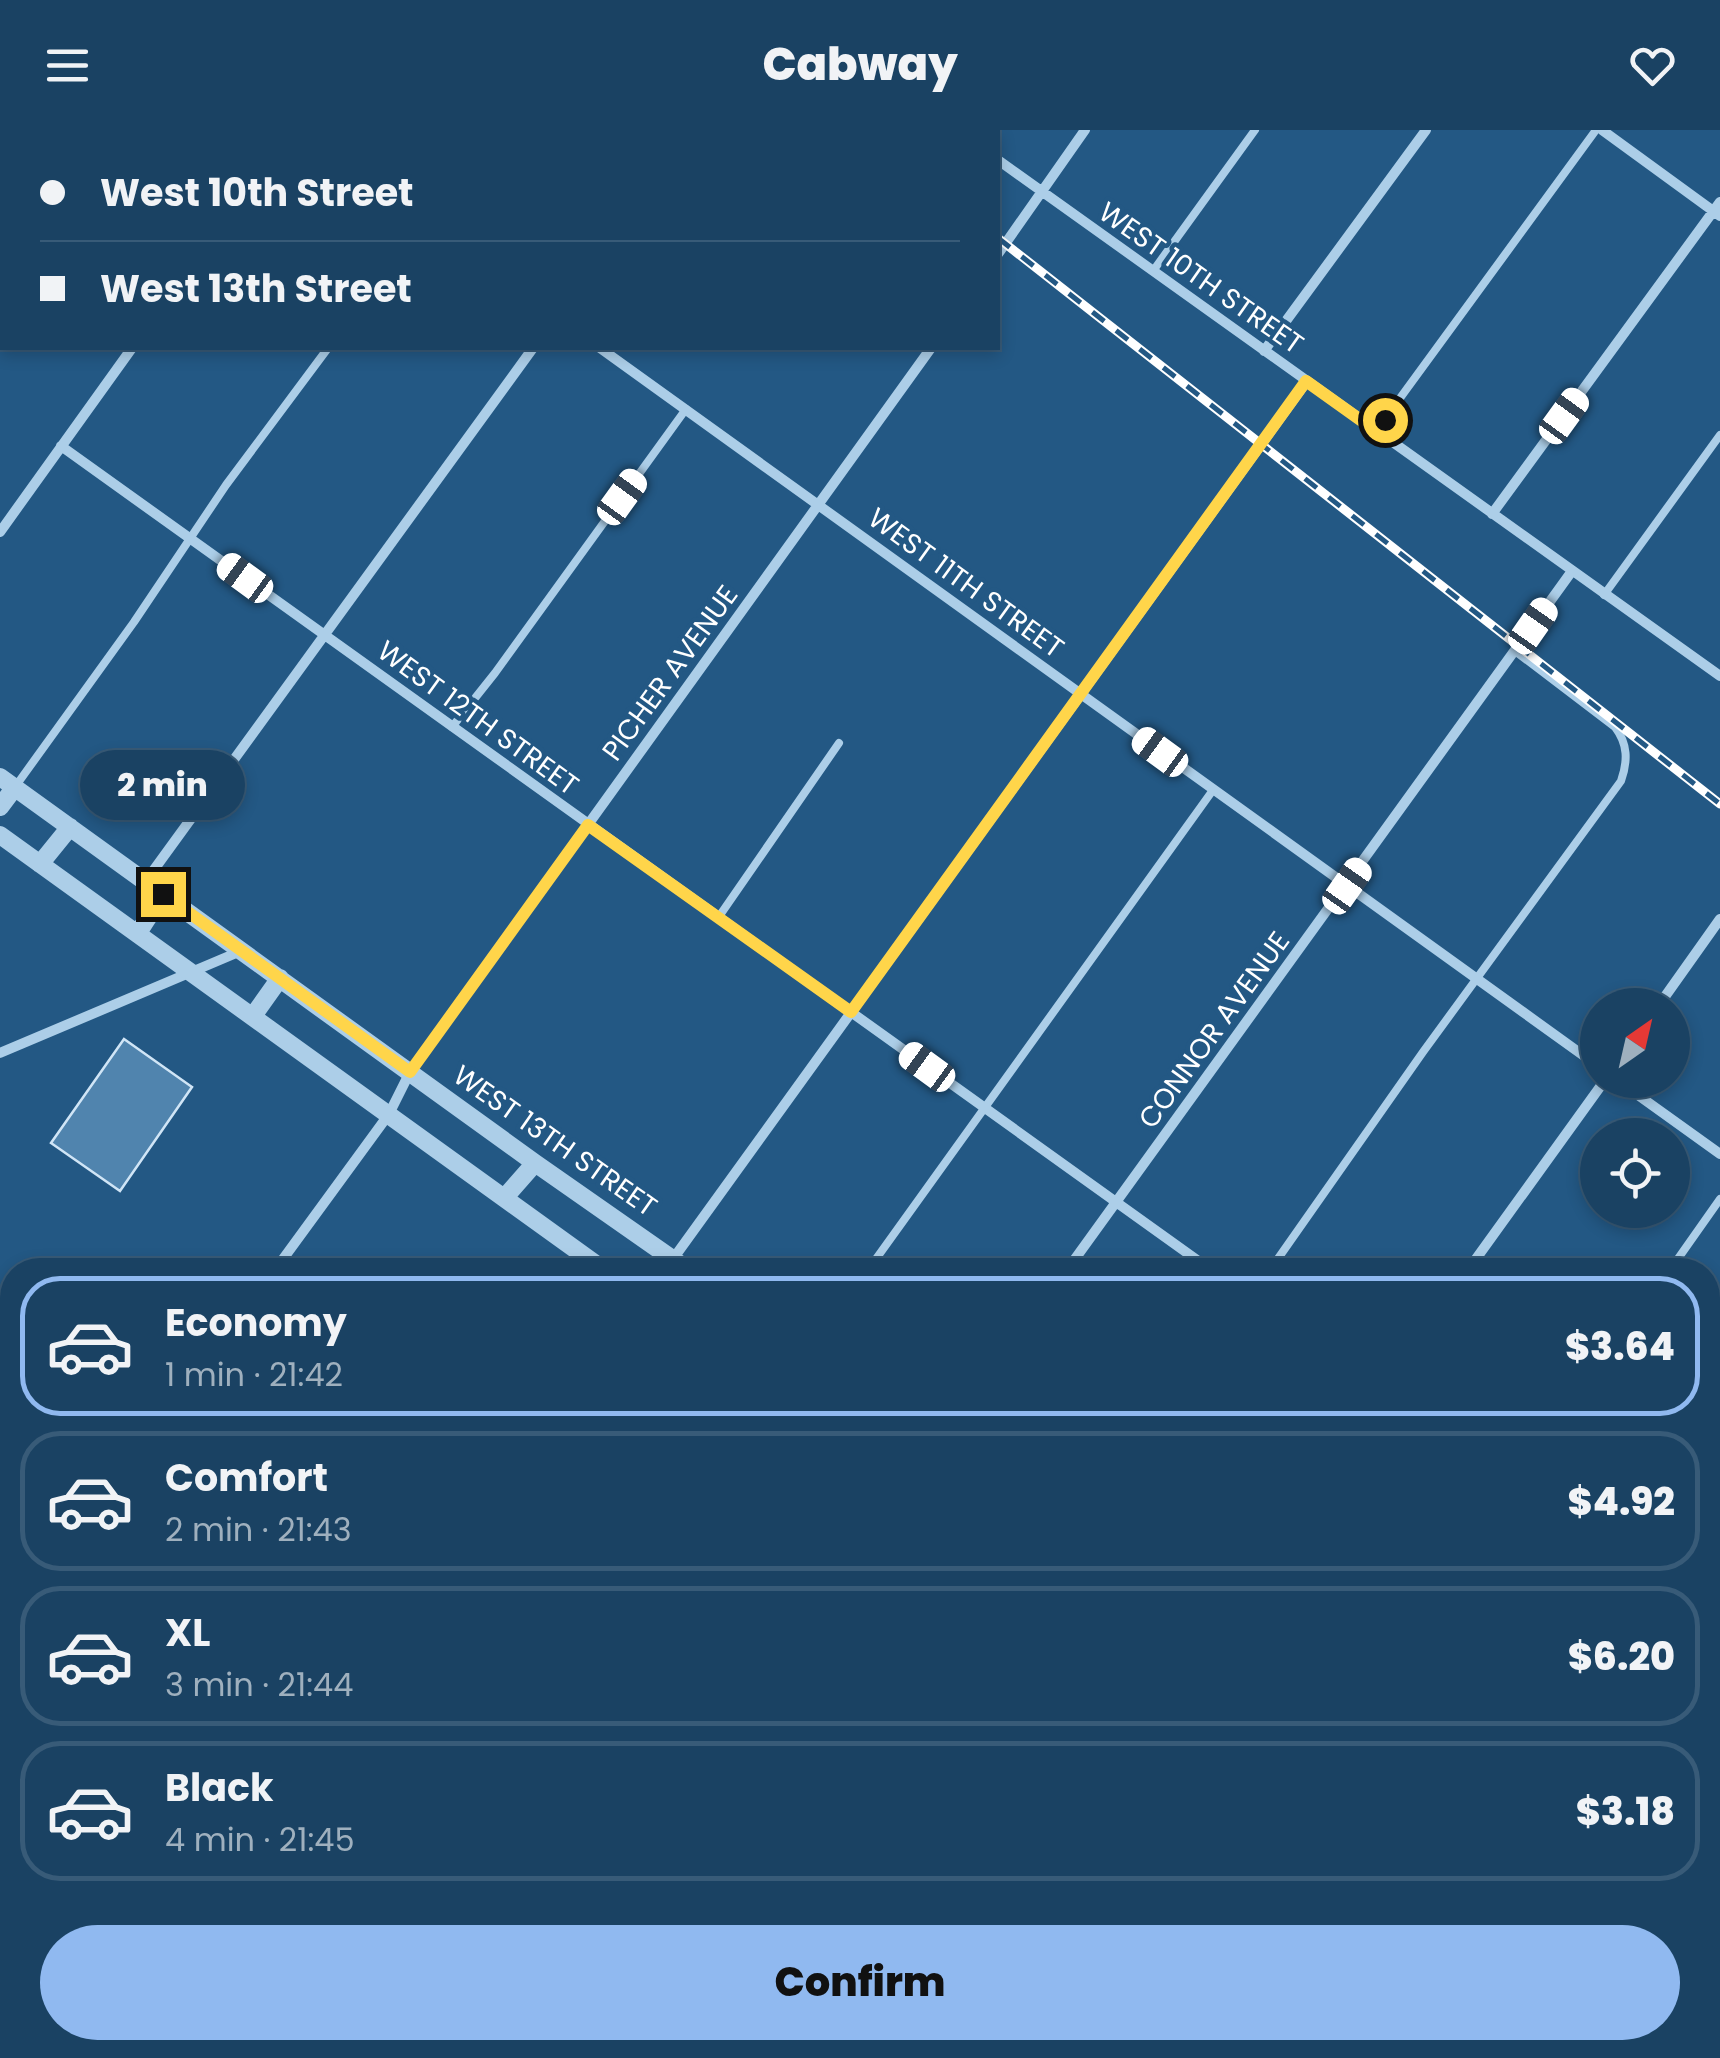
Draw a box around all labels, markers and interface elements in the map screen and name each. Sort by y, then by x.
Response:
text: Cabway [762,33,958,96]
icon: menu [40,38,95,93]
icon: heart [1625,38,1680,93]
text: West 10th Street [100,166,414,219]
street label: WEST 10TH STREET [1091,193,1311,363]
text: West 13th Street [100,262,412,315]
car [1534,383,1594,449]
route start [1363,398,1408,443]
car [592,464,652,530]
street label: WEST 11TH STREET [860,499,1072,667]
car [212,548,278,608]
street label: PICHER AVENUE [593,577,747,769]
car [1504,593,1562,659]
street label: WEST 12TH STREET [369,632,587,804]
car [1127,722,1193,782]
callout: 2 min [80,749,246,819]
text: 2 min [117,762,208,807]
car [1318,853,1376,919]
route end [141,872,186,917]
street label: CONNOR AVENUE [1129,924,1299,1136]
north arrow [1580,988,1690,1098]
map controls [1580,988,1690,1228]
car [894,1037,960,1097]
street label: WEST 13TH STREET [445,1056,665,1226]
button: locate [1580,1118,1690,1228]
text: Economy [165,1296,347,1349]
icon: car [45,1301,135,1391]
text: $3.64 [1565,1320,1675,1373]
text: 1 min · 21:42 [165,1352,343,1397]
text: Comfort [165,1451,328,1504]
icon: car [45,1456,135,1546]
text: $4.92 [1568,1475,1675,1528]
text: 2 min · 21:43 [165,1507,352,1552]
text: XL [165,1606,210,1659]
icon: car [45,1611,135,1701]
text: $6.20 [1568,1630,1675,1683]
text: 3 min · 21:44 [165,1662,353,1707]
text: Black [165,1761,274,1814]
icon: car [45,1766,135,1856]
text: $3.18 [1576,1785,1675,1838]
text: 4 min · 21:45 [165,1817,355,1862]
button: Confirm [40,1925,1680,2040]

